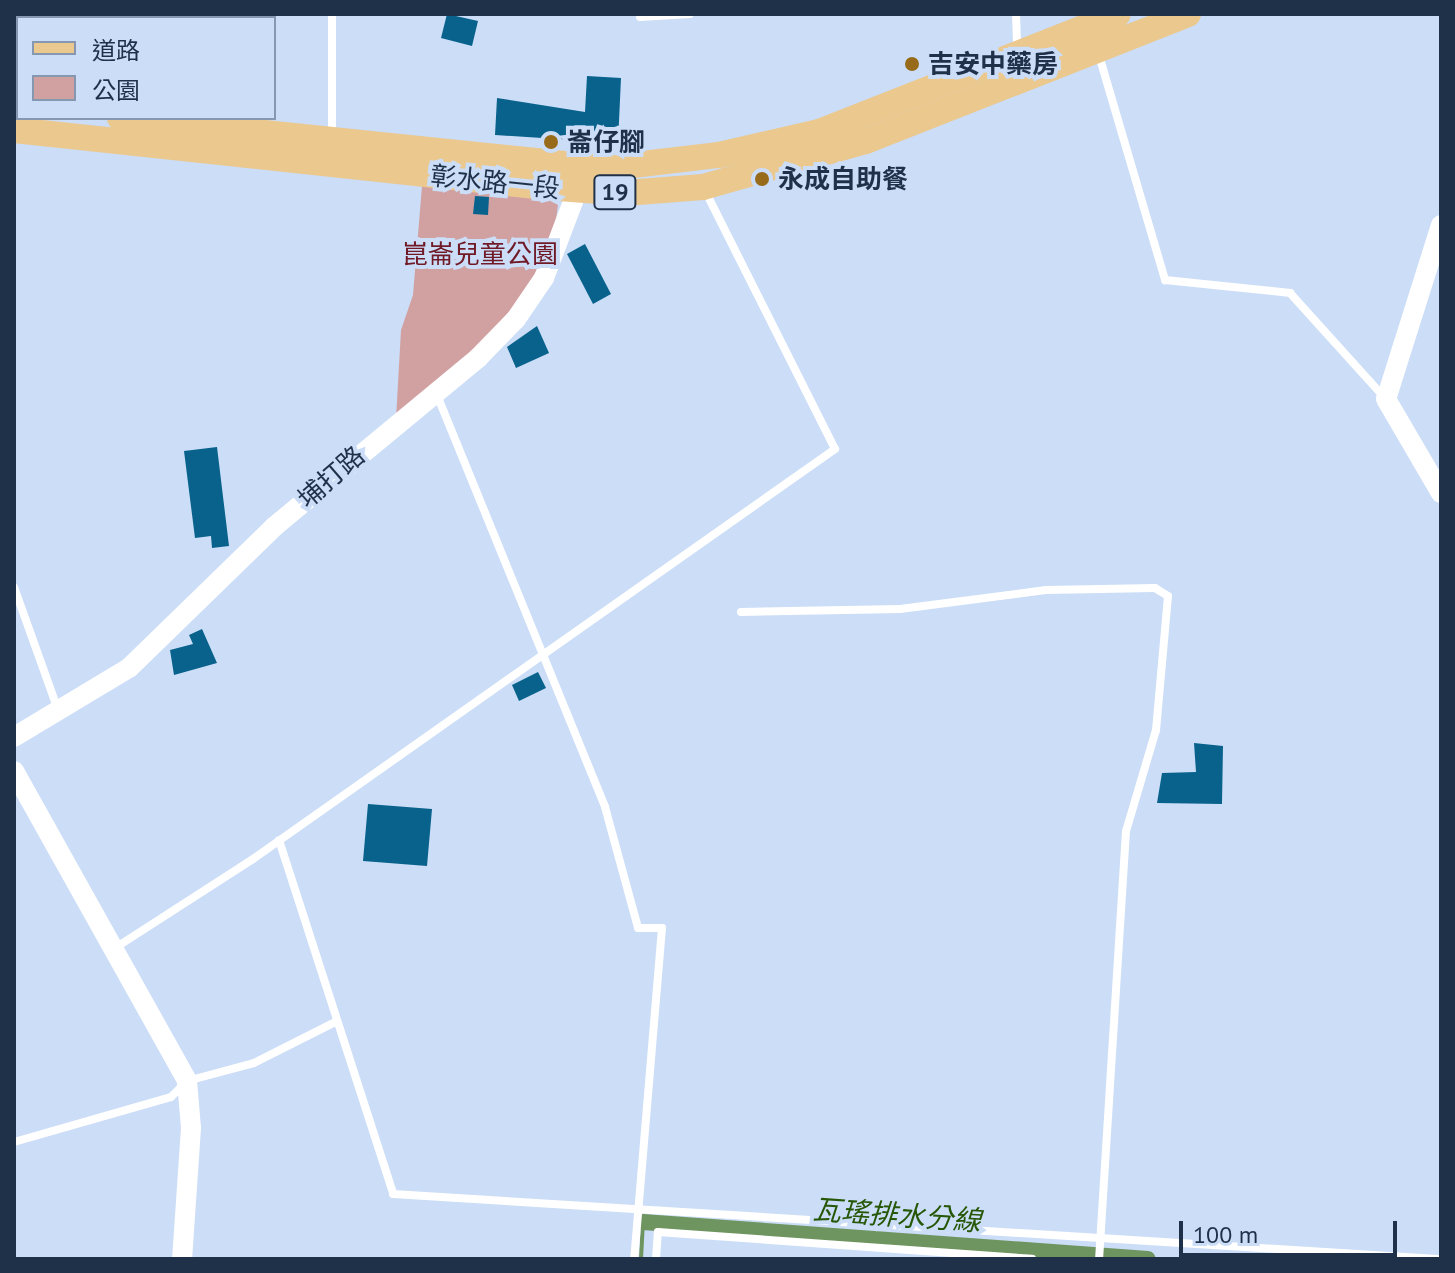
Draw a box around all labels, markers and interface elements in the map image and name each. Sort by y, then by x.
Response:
legend [16,16,276,120]
text: 道路 [92,35,140,66]
place label: 吉安中藥房 [928,48,1058,80]
marker: 吉安中藥房 [903,55,921,73]
text: 公園 [92,75,140,106]
place label: 崙仔腳 [567,126,645,158]
marker: 崙仔腳 [542,133,560,151]
street label: 彰水路一段 [429,160,561,204]
place label: 永成自助餐 [778,163,908,195]
marker: 永成自助餐 [753,170,771,188]
road number: 19 [593,172,637,212]
park label: 崑崙兒童公園 [402,238,558,270]
street label: 埔打路 [291,440,371,514]
water label: 瓦瑤排水分線 [812,1192,982,1238]
scale bar [1183,1205,1401,1255]
text: 100 m [1193,1219,1258,1250]

